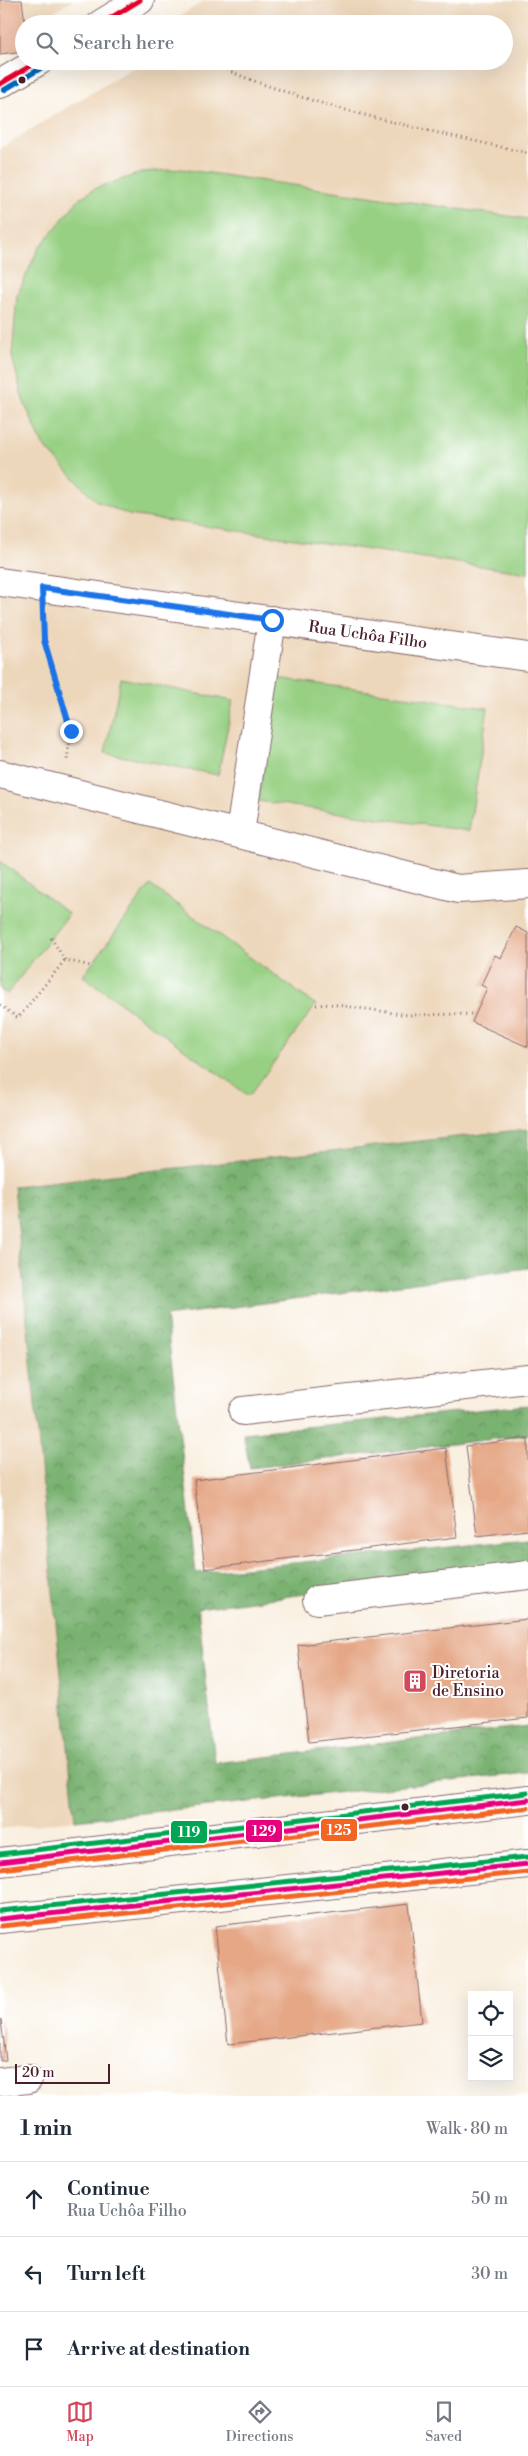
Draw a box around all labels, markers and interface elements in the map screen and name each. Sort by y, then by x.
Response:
search box [15,15,513,70]
icon: search [33,29,61,57]
text: Search here [73,31,174,55]
unlabelled marker [17,75,27,85]
route start [261,609,284,632]
street label: Rua Uchôa Filho [307,617,429,653]
route end [60,720,83,743]
place label: Diretoria de Ensino [432,1663,504,1701]
building icon: Diretoria de Ensino [402,1668,428,1694]
unlabelled marker [400,1802,410,1812]
line badge: 125 [320,1818,358,1842]
line badge: 129 [245,1819,283,1843]
line badge: 119 [170,1820,208,1844]
text: 125 [327,1822,352,1840]
text: 129 [252,1823,276,1841]
text: 119 [178,1824,200,1842]
map controls [468,1991,513,2081]
button: locate [468,1991,513,2036]
button: layers [468,2036,513,2081]
scale bar [15,2061,110,2084]
text: 20 m [22,2064,54,2082]
text: 1 min [20,2116,72,2142]
text: Walk · 80 m [426,2119,508,2139]
text: Continue [67,2177,150,2201]
icon: ahead [20,2185,48,2213]
text: 50 m [471,2189,508,2209]
text: Rua Uchôa Filho [67,2201,187,2221]
icon: left [20,2260,48,2288]
text: Turn left [67,2262,146,2286]
text: 30 m [471,2264,508,2284]
icon: arrive [20,2335,48,2363]
text: Arrive at destination [67,2337,250,2361]
tab: Map [66,2398,94,2446]
tab: Directions [226,2398,293,2446]
tab: Saved [425,2398,462,2446]

